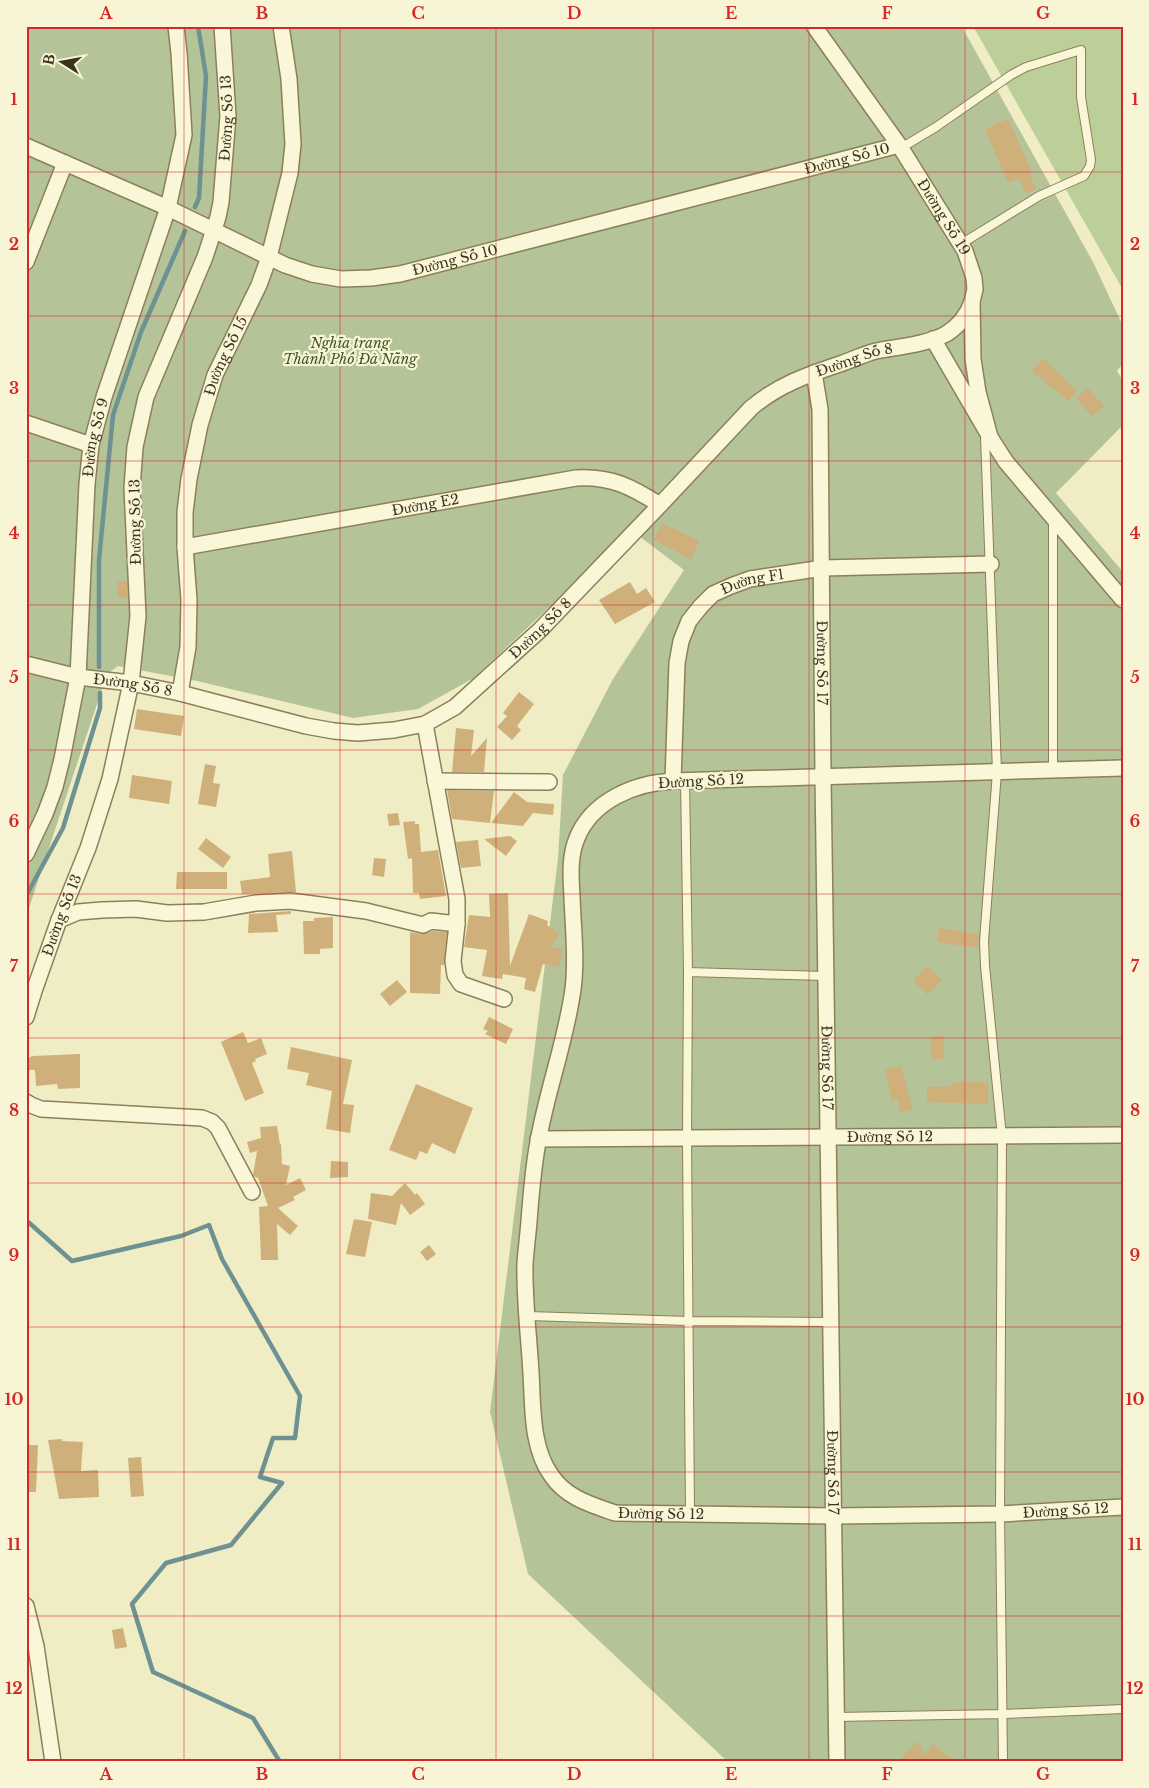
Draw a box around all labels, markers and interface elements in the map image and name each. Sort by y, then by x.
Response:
text: A [99,3,114,23]
text: B [256,3,269,23]
text: C [411,3,425,23]
text: D [567,3,581,23]
text: E [725,3,737,23]
text: F [881,3,893,23]
text: G [1036,3,1050,23]
north arrow [38,38,88,88]
text: B [39,52,59,67]
street label: Đường Số 13 [215,74,237,162]
text: 1 [11,89,18,109]
text: 1 [1132,89,1139,109]
street label: Đường Số 10 [802,139,892,178]
street label: Đường Số 19 [913,175,974,259]
text: 2 [9,234,19,254]
text: 2 [1130,234,1140,254]
street label: Đường Số 10 [410,240,500,279]
street label: Đường Số 15 [200,313,251,398]
park label: Nghĩa trang Thành Phố Đà Nẵng [283,334,418,368]
street label: Đường Số 8 [813,339,894,381]
text: 3 [9,378,19,398]
text: 3 [1130,378,1140,398]
street label: Đường Số 9 [79,396,112,478]
street label: Đường Số 13 [125,479,145,565]
street label: Đường E2 [390,490,460,519]
text: 4 [9,523,19,543]
text: 4 [1130,523,1140,543]
street label: Đường F1 [718,565,785,598]
street label: Đường Số 8 [505,594,575,663]
street label: Đường Số 17 [813,620,831,706]
text: 5 [9,667,19,687]
text: 5 [1130,667,1140,687]
street label: Đường Số 8 [92,670,174,700]
street label: Đường Số 12 [657,770,745,792]
text: 6 [9,811,20,831]
text: 6 [1130,811,1141,831]
street label: Đường Số 13 [38,871,86,959]
text: 7 [10,956,19,976]
text: 7 [1131,956,1140,976]
street label: Đường Số 17 [818,1025,837,1111]
text: 8 [9,1100,19,1120]
text: 8 [1130,1100,1140,1120]
street label: Đường Số 12 [847,1127,933,1146]
text: 9 [9,1245,20,1265]
text: 9 [1130,1245,1141,1265]
text: 10 [4,1389,24,1409]
text: 10 [1125,1389,1145,1409]
street label: Đường Số 17 [823,1430,842,1516]
street label: Đường Số 12 [1022,1499,1109,1522]
street label: Đường Số 12 [618,1504,704,1523]
text: 11 [7,1534,21,1554]
text: 11 [1128,1534,1142,1554]
text: 12 [5,1678,23,1698]
text: 12 [1126,1678,1144,1698]
text: A [99,1764,114,1784]
text: B [256,1764,269,1784]
text: C [411,1764,425,1784]
text: D [567,1764,581,1784]
text: E [725,1764,737,1784]
text: F [881,1764,893,1784]
text: G [1036,1764,1050,1784]

